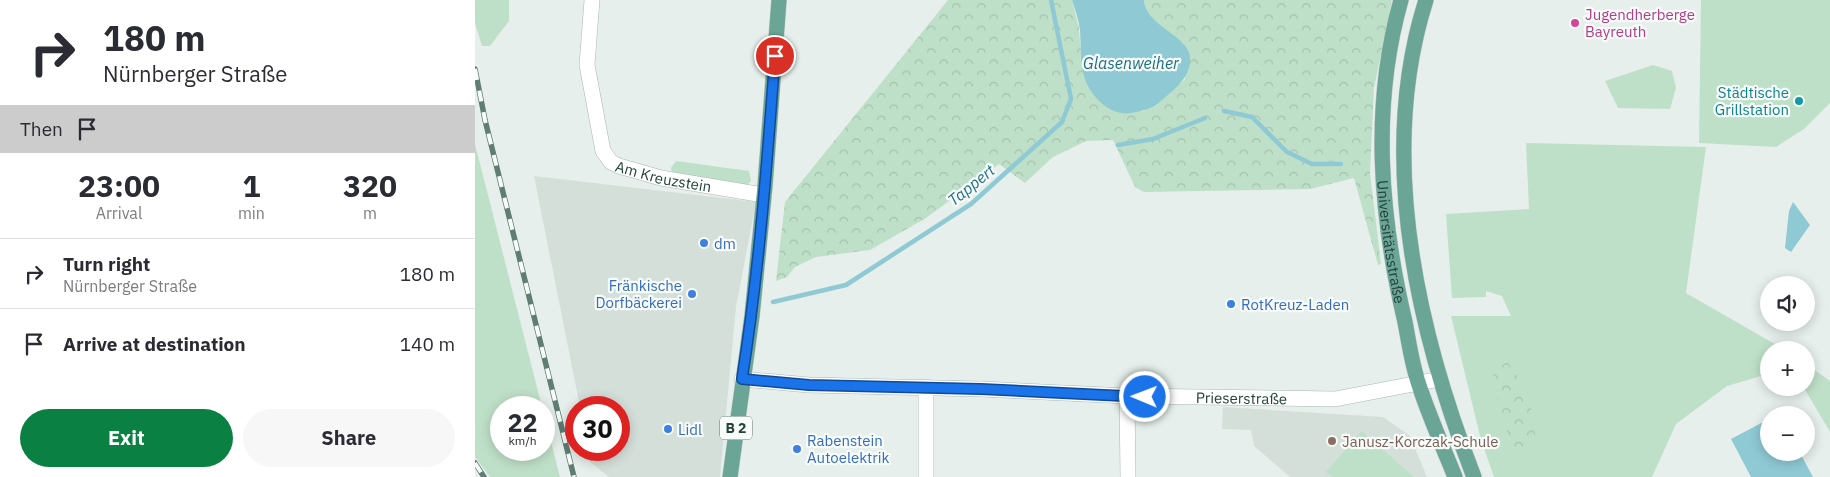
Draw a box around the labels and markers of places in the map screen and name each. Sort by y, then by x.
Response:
place label: Jugendherberge Bayreuth [1585,5,1695,41]
marker: Jugendherberge Bayreuth [1569,17,1581,29]
pin [754,35,796,77]
place label: Städtische Grillstation [1715,83,1789,119]
marker: Städtische Grillstation [1793,95,1805,107]
place label: dm [714,234,736,253]
marker: dm [698,237,710,249]
place label: Fränkische Dorfbäckerei [596,276,682,312]
marker: Fränkische Dorfbäckerei [686,288,698,300]
place label: RotKreuz-Laden [1241,295,1349,314]
marker: RotKreuz-Laden [1225,298,1237,310]
place label: Lidl [678,420,702,439]
marker: Lidl [662,423,674,435]
place label: Rabenstein Autoelektrik [807,431,890,467]
place label: Janusz-Korczak-Schule [1342,432,1499,451]
marker: Janusz-Korczak-Schule [1326,435,1338,447]
marker: Rabenstein Autoelektrik [791,443,803,455]

